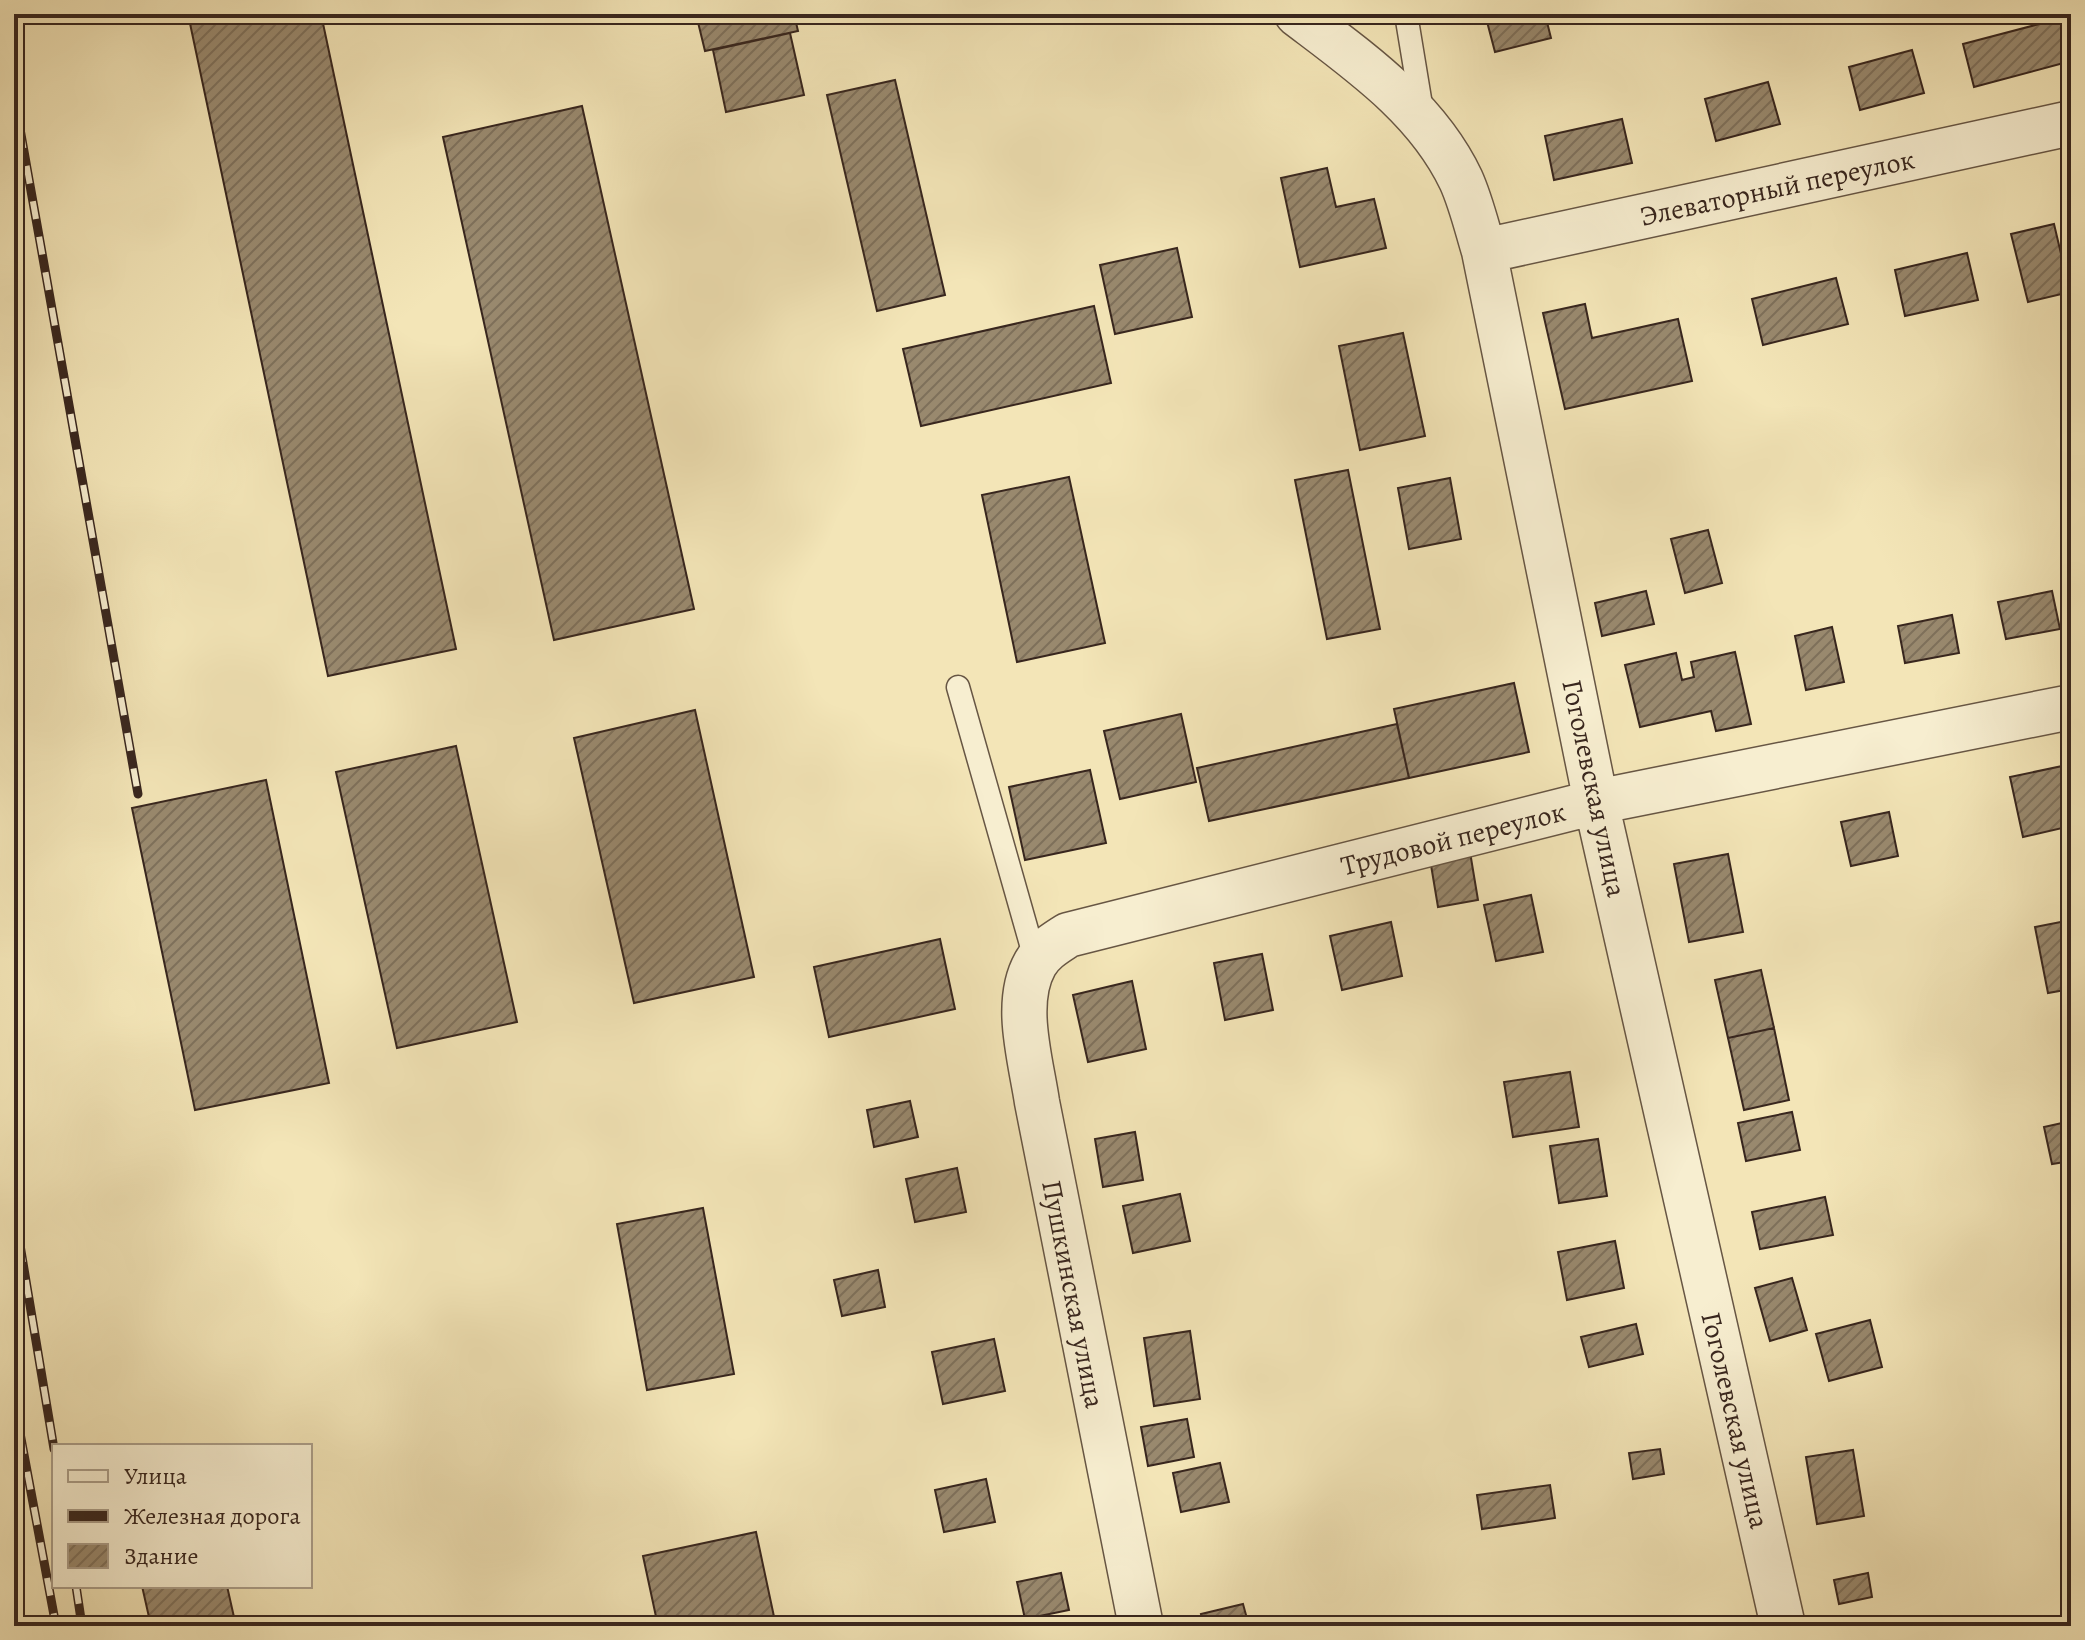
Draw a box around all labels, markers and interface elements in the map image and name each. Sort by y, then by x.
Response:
street label: Элеваторный переулок [1636,140,1918,236]
street label: Гоголевская улица [1552,676,1636,901]
street label: Трудовой переулок [1337,793,1570,885]
street label: Пушкинская улица [1032,1177,1114,1411]
street label: Гоголевская улица [1692,1308,1778,1532]
legend [52,1444,312,1588]
text: Улица [124,1460,187,1492]
text: Железная дорога [124,1500,300,1532]
text: Здание [124,1540,199,1572]

